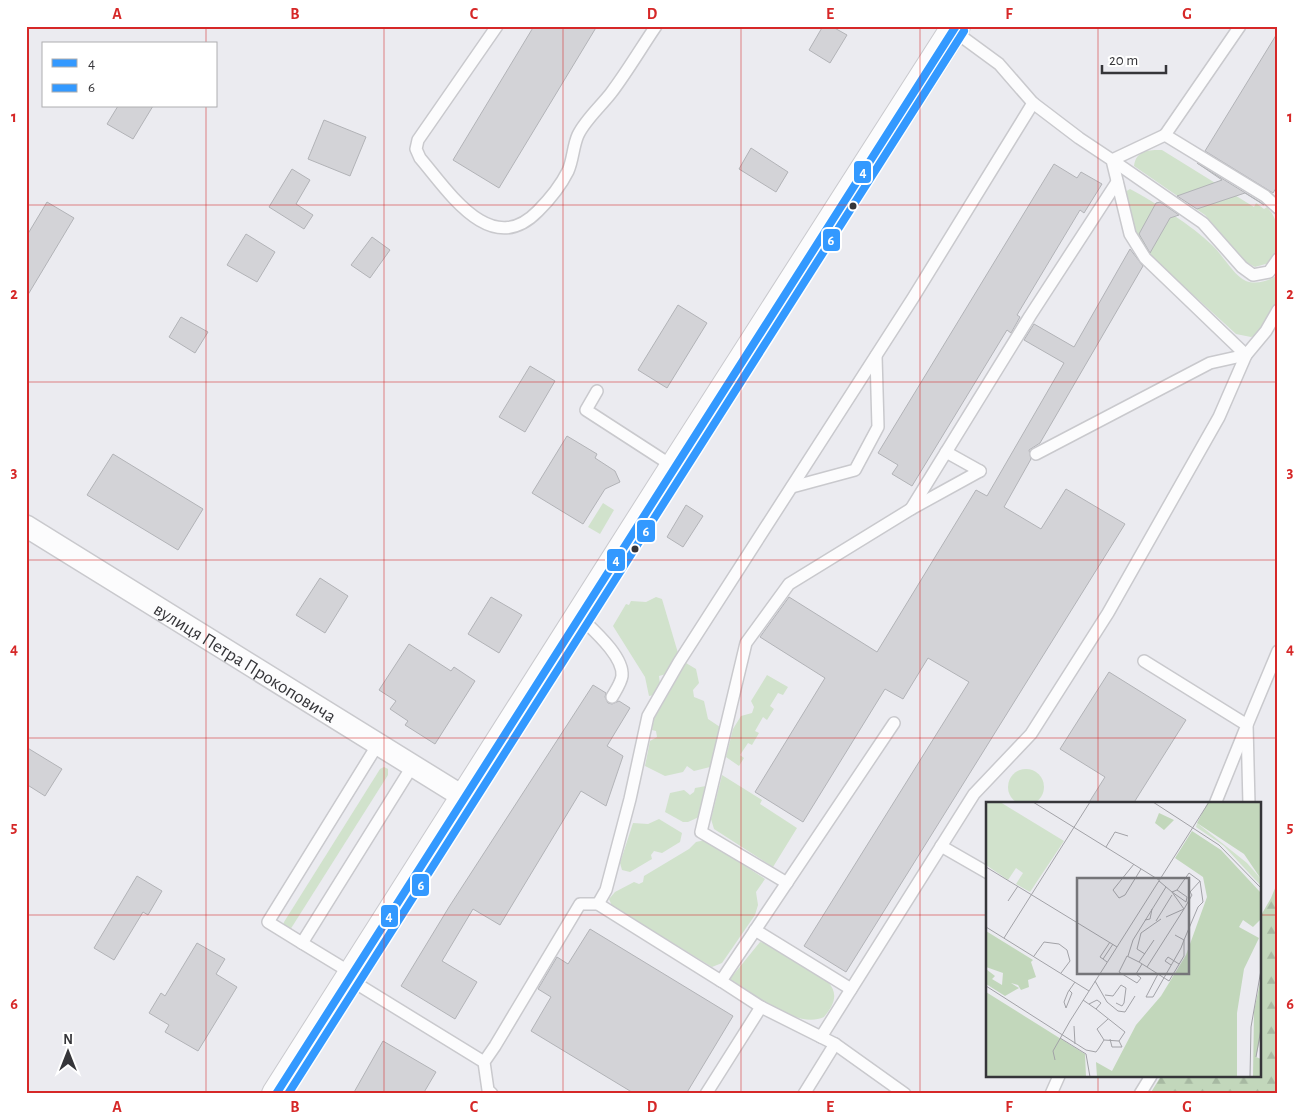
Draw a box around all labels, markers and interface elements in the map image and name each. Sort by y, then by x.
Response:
text: A [112,6,122,22]
text: B [290,6,300,22]
text: C [470,6,479,22]
text: D [647,6,658,22]
text: E [826,6,834,22]
text: F [1005,6,1013,22]
text: G [1182,6,1192,22]
legend [42,42,218,108]
scale bar [1102,42,1165,74]
text: 20 m [1109,53,1138,68]
text: 4 [88,56,95,71]
text: 6 [88,80,95,95]
text: 1 [11,109,17,125]
text: 1 [1287,109,1293,125]
line badge: 4 [853,160,872,184]
text: 4 [859,166,867,180]
unlabelled marker [848,201,858,211]
line badge: 6 [822,228,841,252]
text: 6 [828,234,835,248]
text: 2 [10,286,18,302]
text: 2 [1286,286,1294,302]
text: 3 [11,464,18,480]
text: 3 [1287,464,1294,480]
line badge: 6 [636,519,656,543]
text: 6 [643,525,650,539]
unlabelled marker [630,544,640,554]
line badge: 4 [606,548,626,572]
text: 4 [612,554,620,568]
street label: вулиця Петра Прокоповича [150,600,339,727]
text: 4 [10,641,18,657]
text: 4 [1286,641,1294,657]
inset map [986,802,1262,1078]
text: 5 [11,819,18,835]
text: 5 [1287,819,1294,835]
line badge: 6 [411,873,430,897]
text: 6 [418,879,425,893]
line badge: 4 [380,904,399,928]
text: 4 [385,910,393,924]
text: 6 [10,996,18,1012]
text: 6 [1286,996,1294,1012]
north arrow [42,1028,92,1078]
text: N [63,1033,73,1047]
text: A [112,1099,122,1115]
text: B [290,1099,300,1115]
text: C [470,1099,479,1115]
text: D [647,1099,658,1115]
text: E [826,1099,834,1115]
text: F [1005,1099,1013,1115]
text: G [1182,1099,1192,1115]

